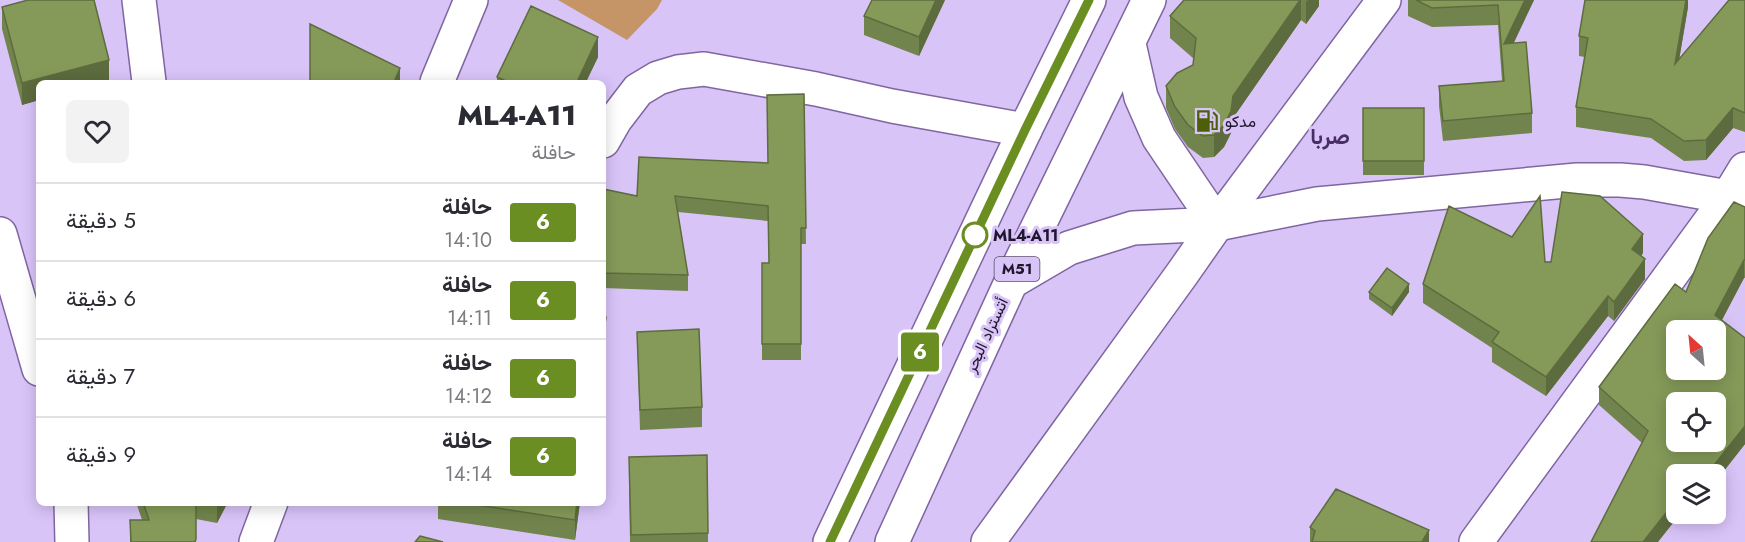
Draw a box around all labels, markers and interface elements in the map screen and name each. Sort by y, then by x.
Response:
text: ML4-A11 [457,95,576,136]
button: heart [66,100,129,163]
fuel station icon: مدكو [1194,108,1220,134]
place label: مدكو [1225,110,1256,133]
district label: صربا [1310,120,1350,152]
text: حافلة [531,138,576,167]
text: حافلة [442,190,492,222]
text: 5 دقيقة [66,204,136,236]
text: 6 [536,207,550,237]
marker: ML4-A11 [962,222,988,248]
place label: ML4-A11 [993,224,1058,247]
text: 14:10 [444,226,492,255]
road number: M51 [994,257,1040,281]
text: حافلة [442,268,492,300]
text: 6 دقيقة [66,282,136,314]
text: 6 [536,285,550,315]
street label: أتستراد البحر [959,294,1014,377]
text: 14:11 [447,304,492,333]
north arrow [1666,320,1726,380]
map controls [1666,320,1726,524]
line badge: 6 [900,332,940,372]
text: 6 [913,337,927,367]
text: حافلة [442,346,492,378]
text: 7 دقيقة [66,360,135,392]
text: 6 [536,363,550,393]
text: 14:12 [445,382,492,411]
button: locate [1666,392,1726,452]
text: حافلة [442,424,492,456]
text: 9 دقيقة [66,438,136,470]
text: 6 [536,441,550,471]
text: 14:14 [445,460,492,489]
button: layers [1666,464,1726,524]

